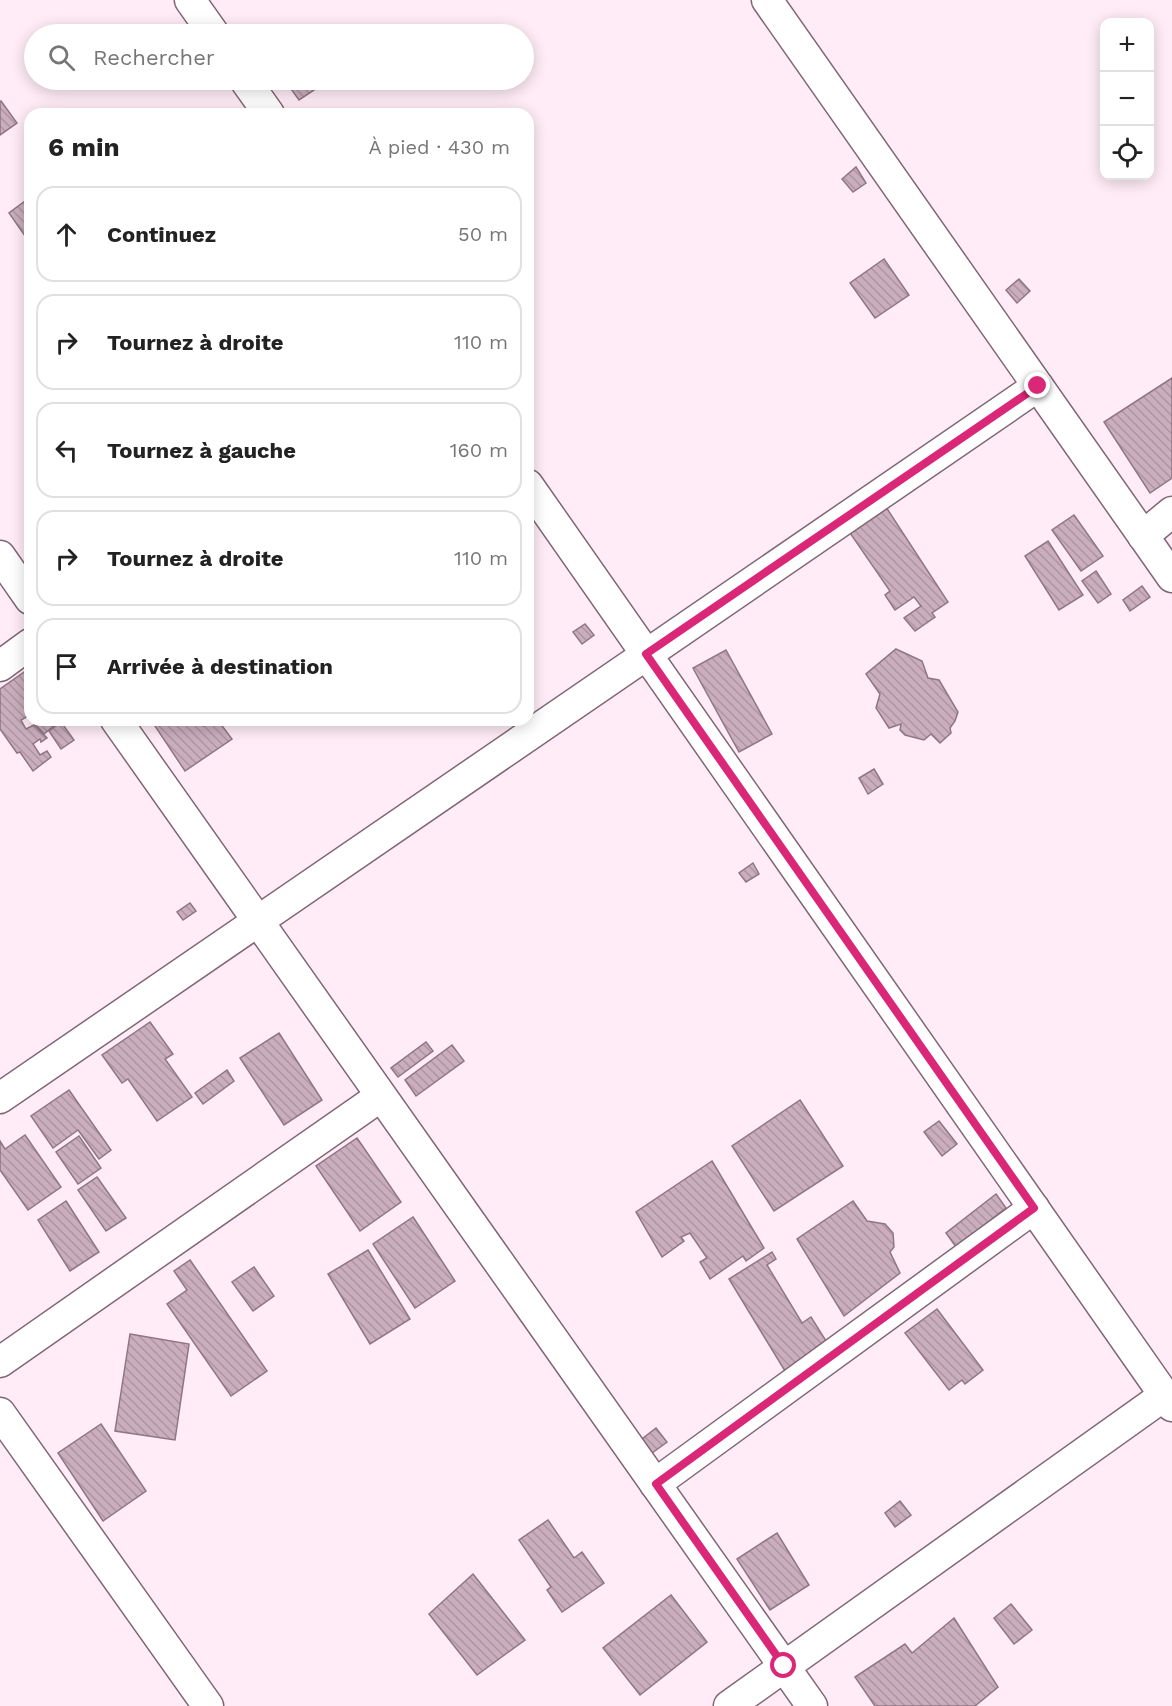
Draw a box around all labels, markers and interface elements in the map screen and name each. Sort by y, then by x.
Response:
map controls [1100,18,1154,180]
button: + [1100,18,1154,72]
search box [24,24,534,90]
icon: search [45,41,78,74]
text: Rechercher [93,45,215,70]
button: − [1100,72,1154,126]
button: locate [1100,126,1154,180]
text: 6 min [48,132,120,162]
text: À pied · 430 m [368,135,510,159]
icon: ahead [50,218,83,251]
text: Continuez [107,222,216,247]
text: 50 m [458,222,508,246]
icon: right [50,326,83,359]
text: Tournez à droite [107,330,284,355]
text: 110 m [454,330,508,354]
route end [1024,372,1050,398]
icon: left [50,434,83,467]
text: Tournez à gauche [107,438,296,463]
text: 160 m [450,438,508,462]
icon: right [50,542,83,575]
text: Tournez à droite [107,546,284,571]
text: 110 m [454,546,508,570]
icon: arrive [50,650,83,683]
text: Arrivée à destination [107,654,333,679]
route start [770,1652,796,1678]

